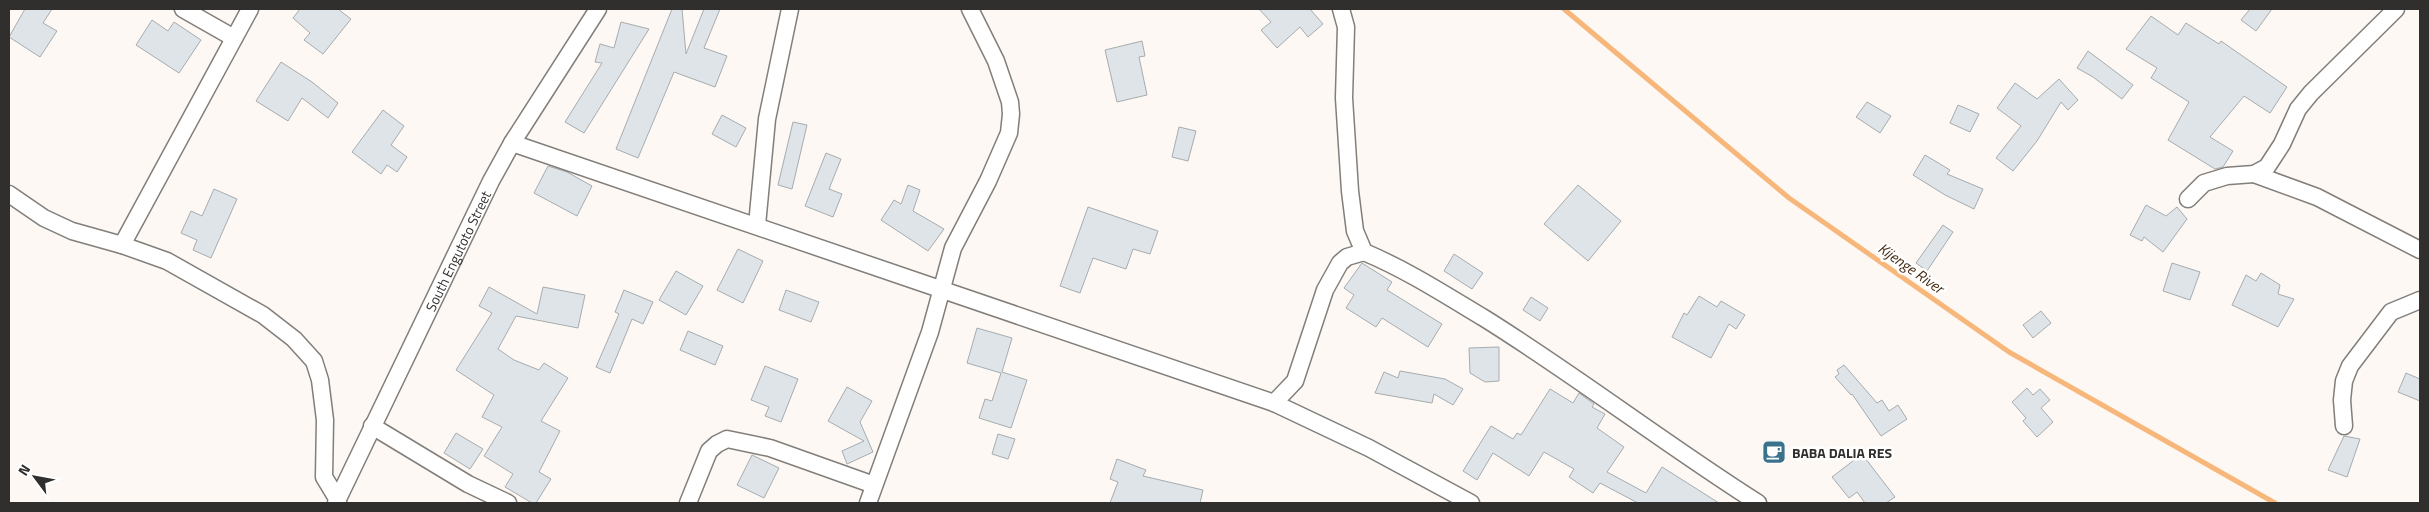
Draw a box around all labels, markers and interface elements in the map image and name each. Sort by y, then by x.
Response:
street label: South Engutoto Street [419,187,496,315]
water label: Kijenge River [1873,237,1950,300]
cafe icon: BABA DALIA RES [1761,439,1787,465]
place label: BABA DALIA RES [1792,442,1893,463]
north arrow [10,452,60,502]
text: N [12,460,35,480]

